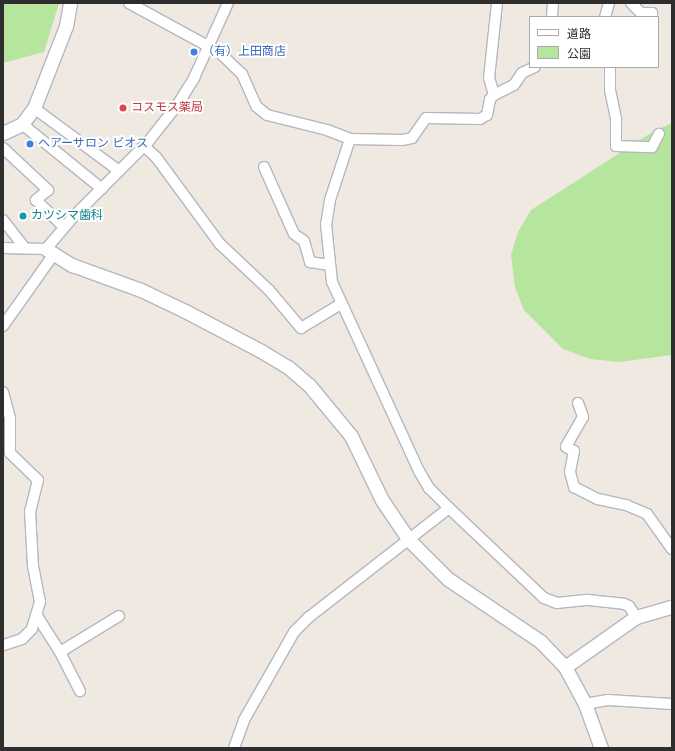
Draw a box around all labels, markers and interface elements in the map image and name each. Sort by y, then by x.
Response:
legend [529,16,659,68]
text: 道路 [567,27,591,41]
place label: （有）上田商店 [202,45,286,59]
marker: （有）上田商店 [189,47,199,57]
text: 公園 [567,47,591,61]
place label: コスモス薬局 [131,101,203,115]
marker: コスモス薬局 [118,103,128,113]
place label: ヘアーサロン ビオス [38,137,149,151]
marker: ヘアーサロン ビオス [25,139,35,149]
place label: カツシマ歯科 [31,209,103,223]
marker: カツシマ歯科 [18,211,28,221]

